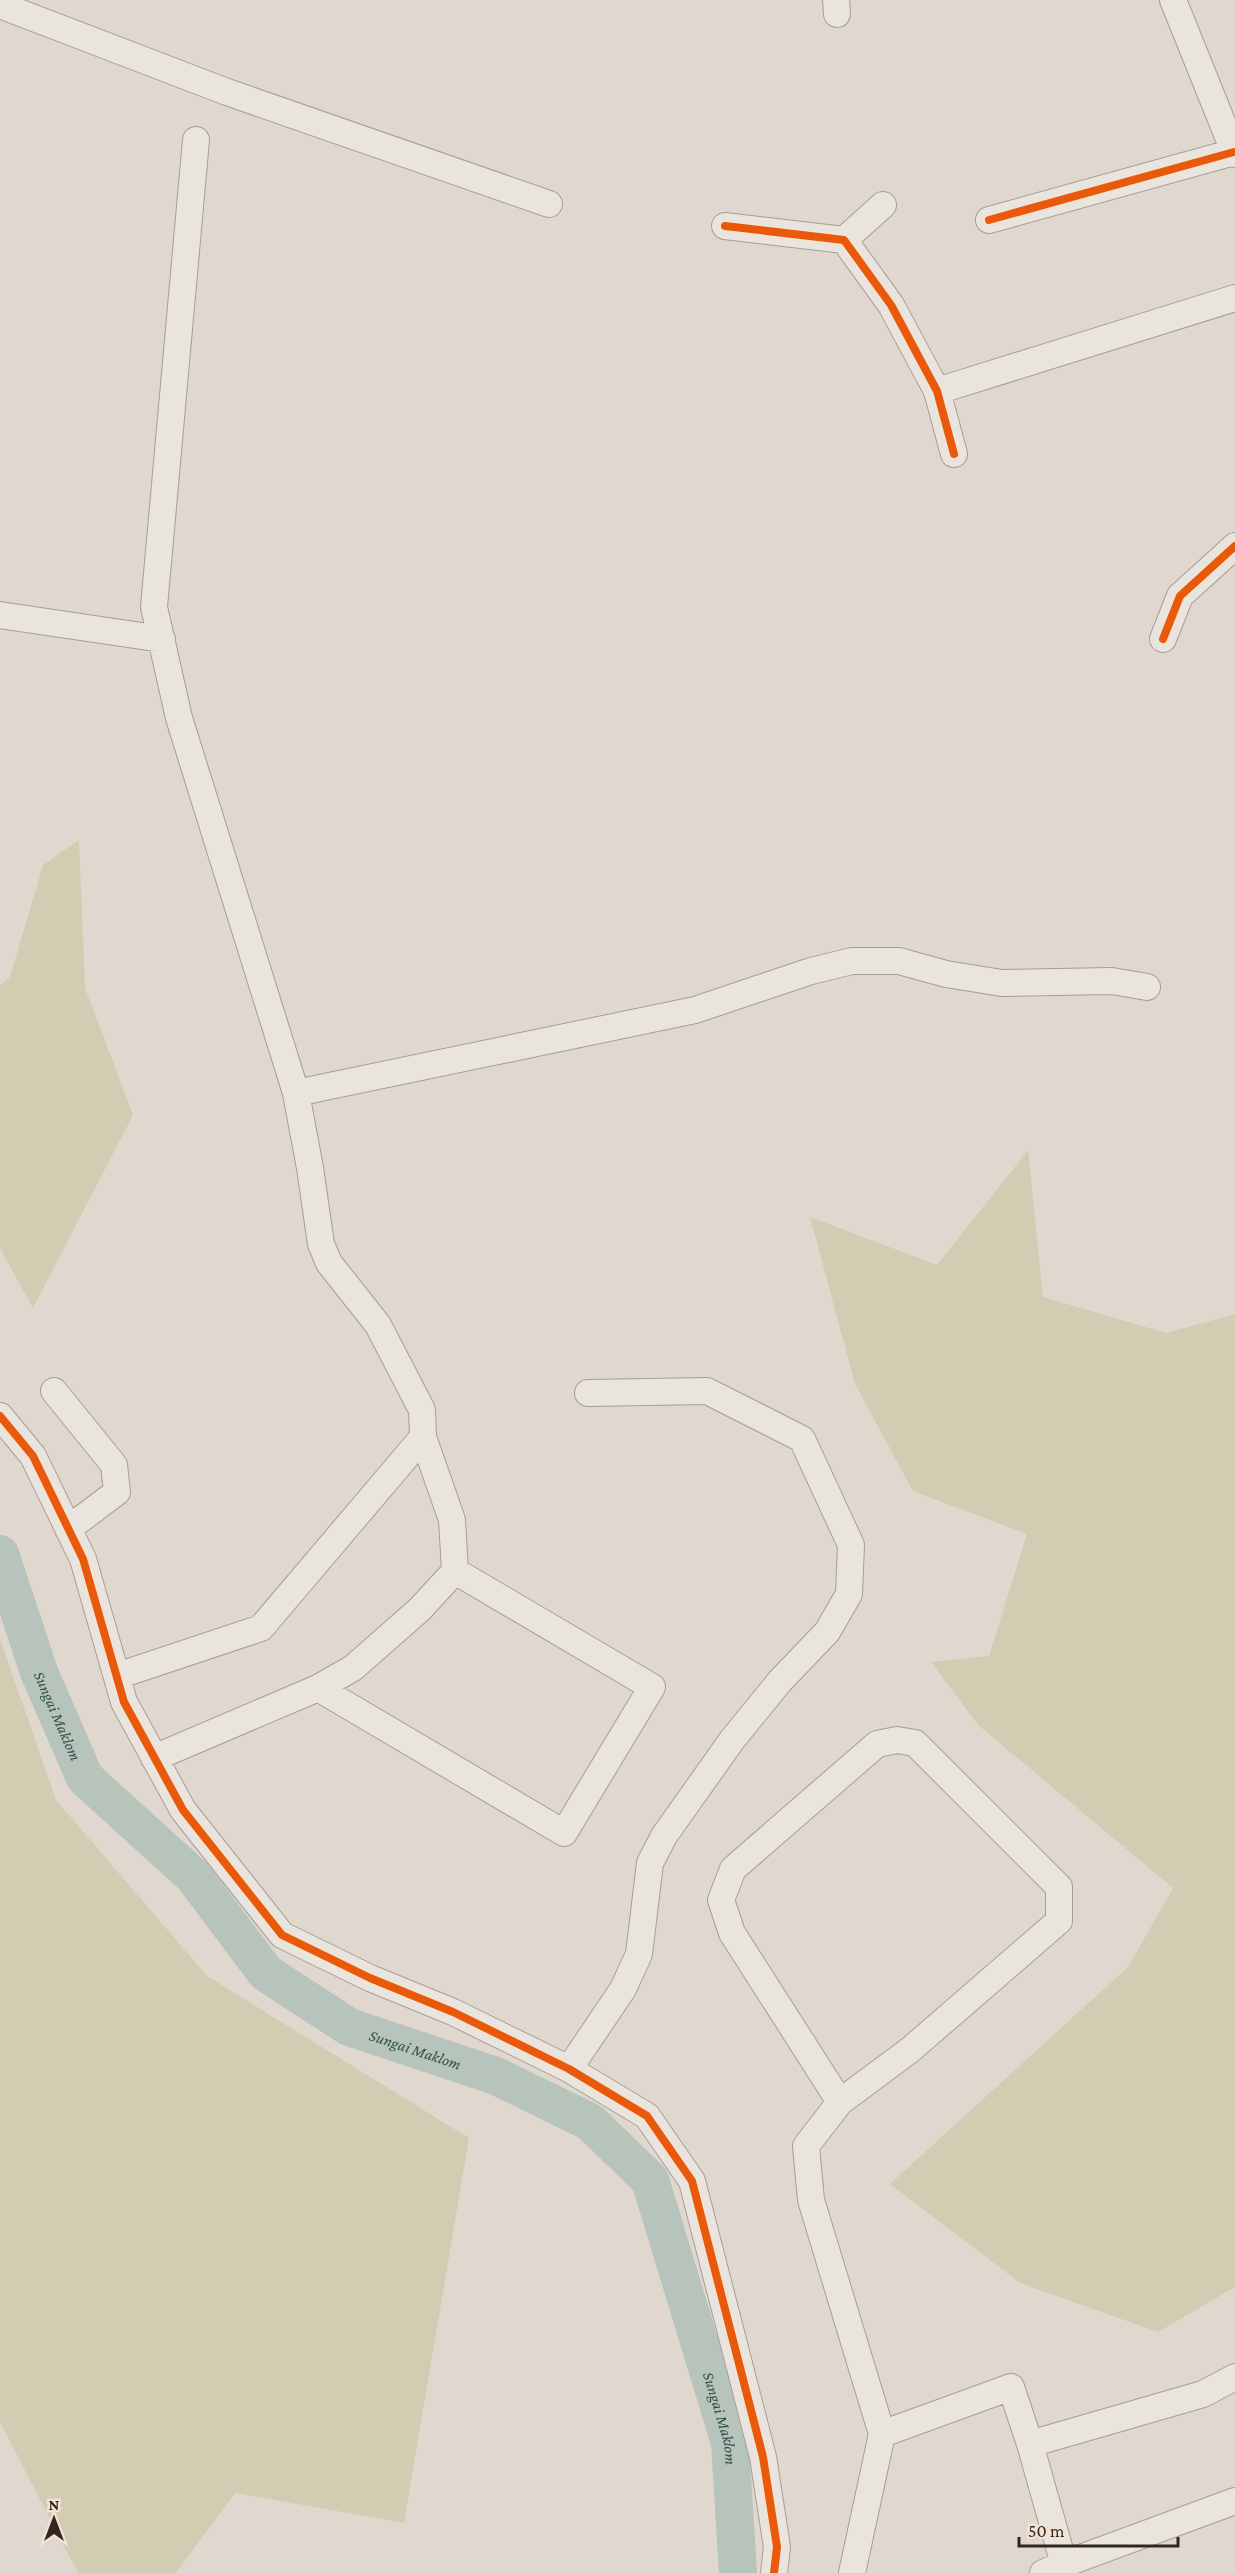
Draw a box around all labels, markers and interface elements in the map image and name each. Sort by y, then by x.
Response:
water label: Sungai Maklom [31,1669,84,1763]
water label: Sungai Maklom [367,2026,463,2073]
water label: Sungai Maklom [700,2370,739,2466]
north arrow [24,2489,84,2549]
text: N [49,2496,60,2513]
scale bar [1019,2510,1178,2548]
text: 50 m [1028,2521,1065,2541]

